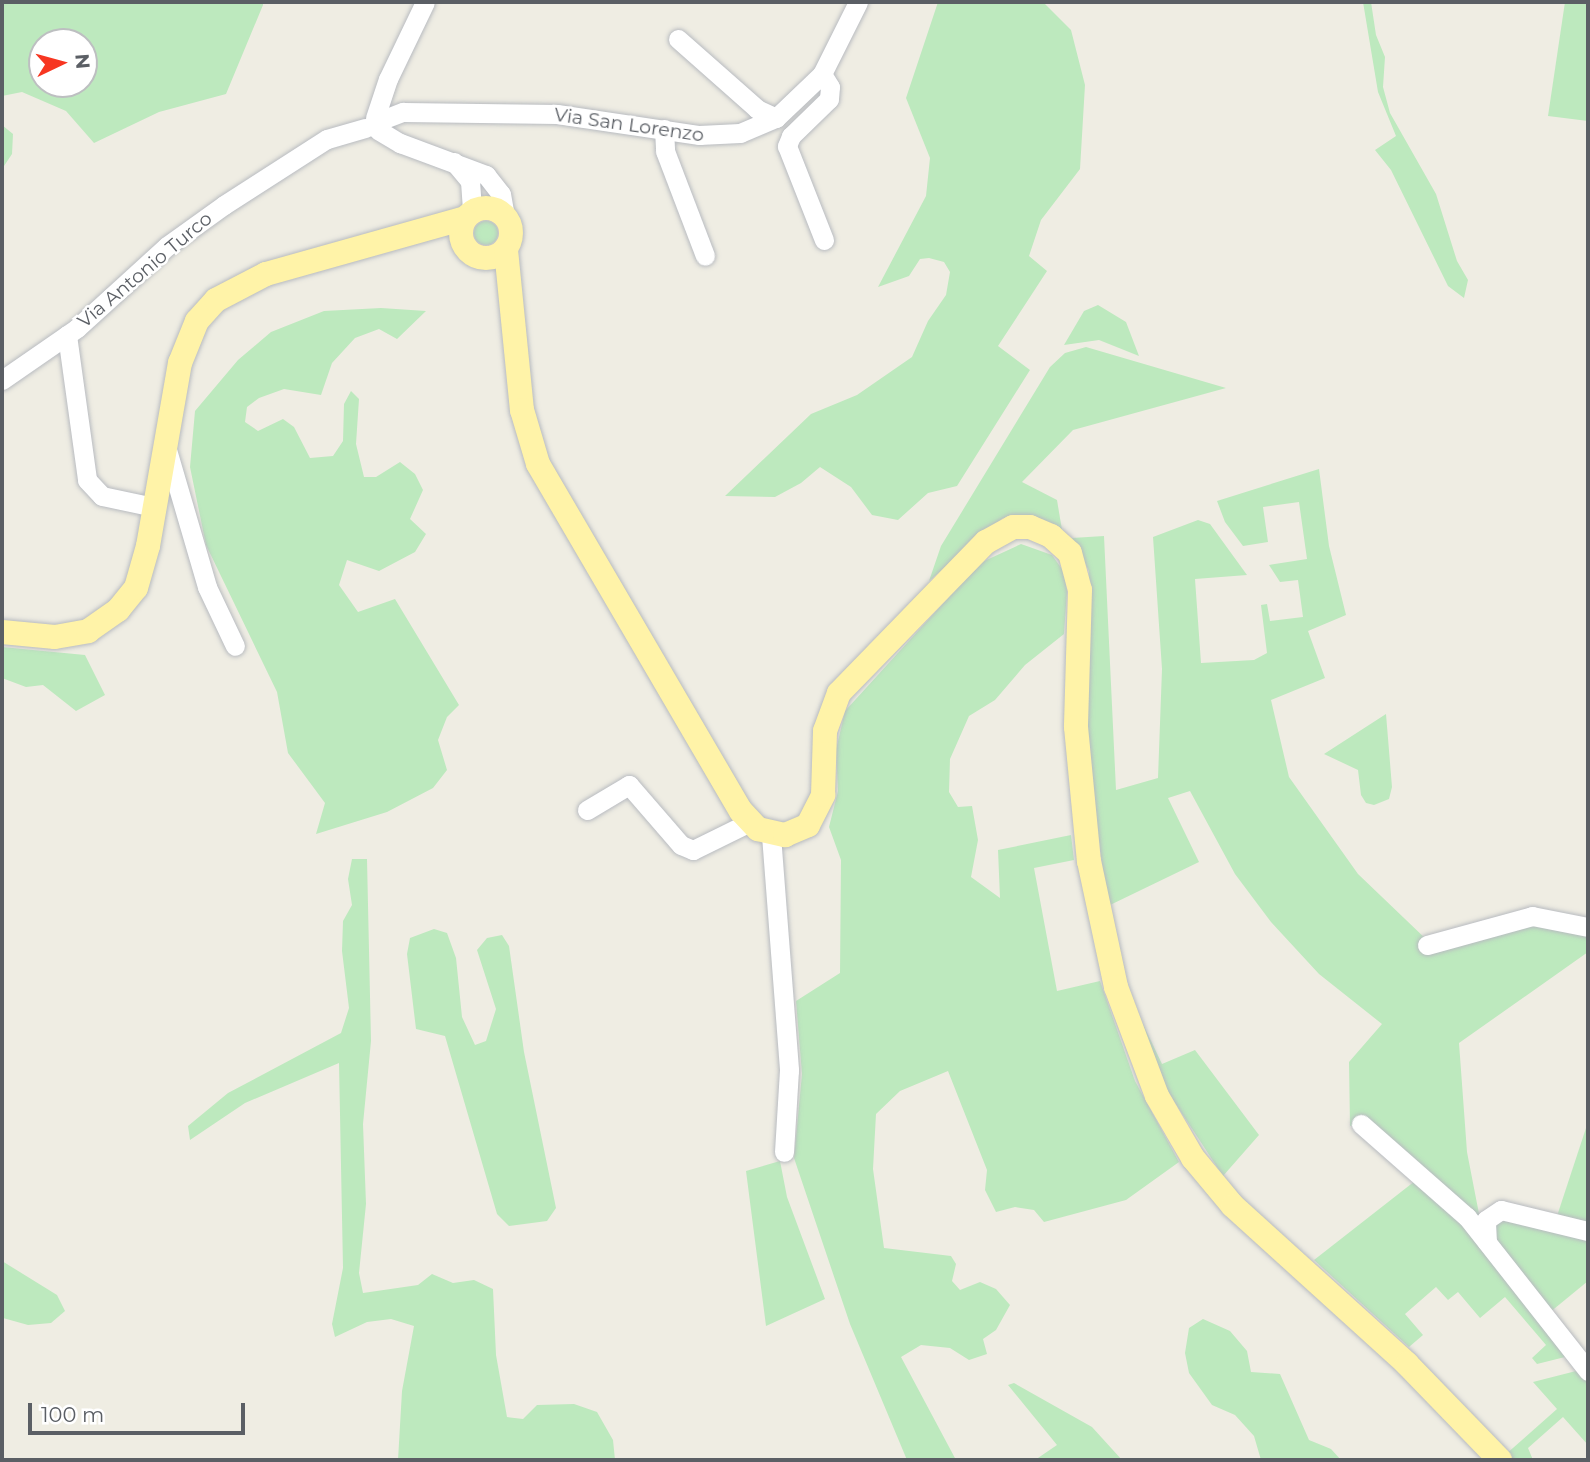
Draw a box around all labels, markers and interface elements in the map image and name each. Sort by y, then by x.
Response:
north arrow [28,28,98,98]
text: N [70,53,95,70]
street label: Via San Lorenzo [553,103,705,147]
street label: Via Antonio Turco [73,207,217,333]
scale bar [32,1388,248,1432]
text: 100 m [41,1402,104,1427]

